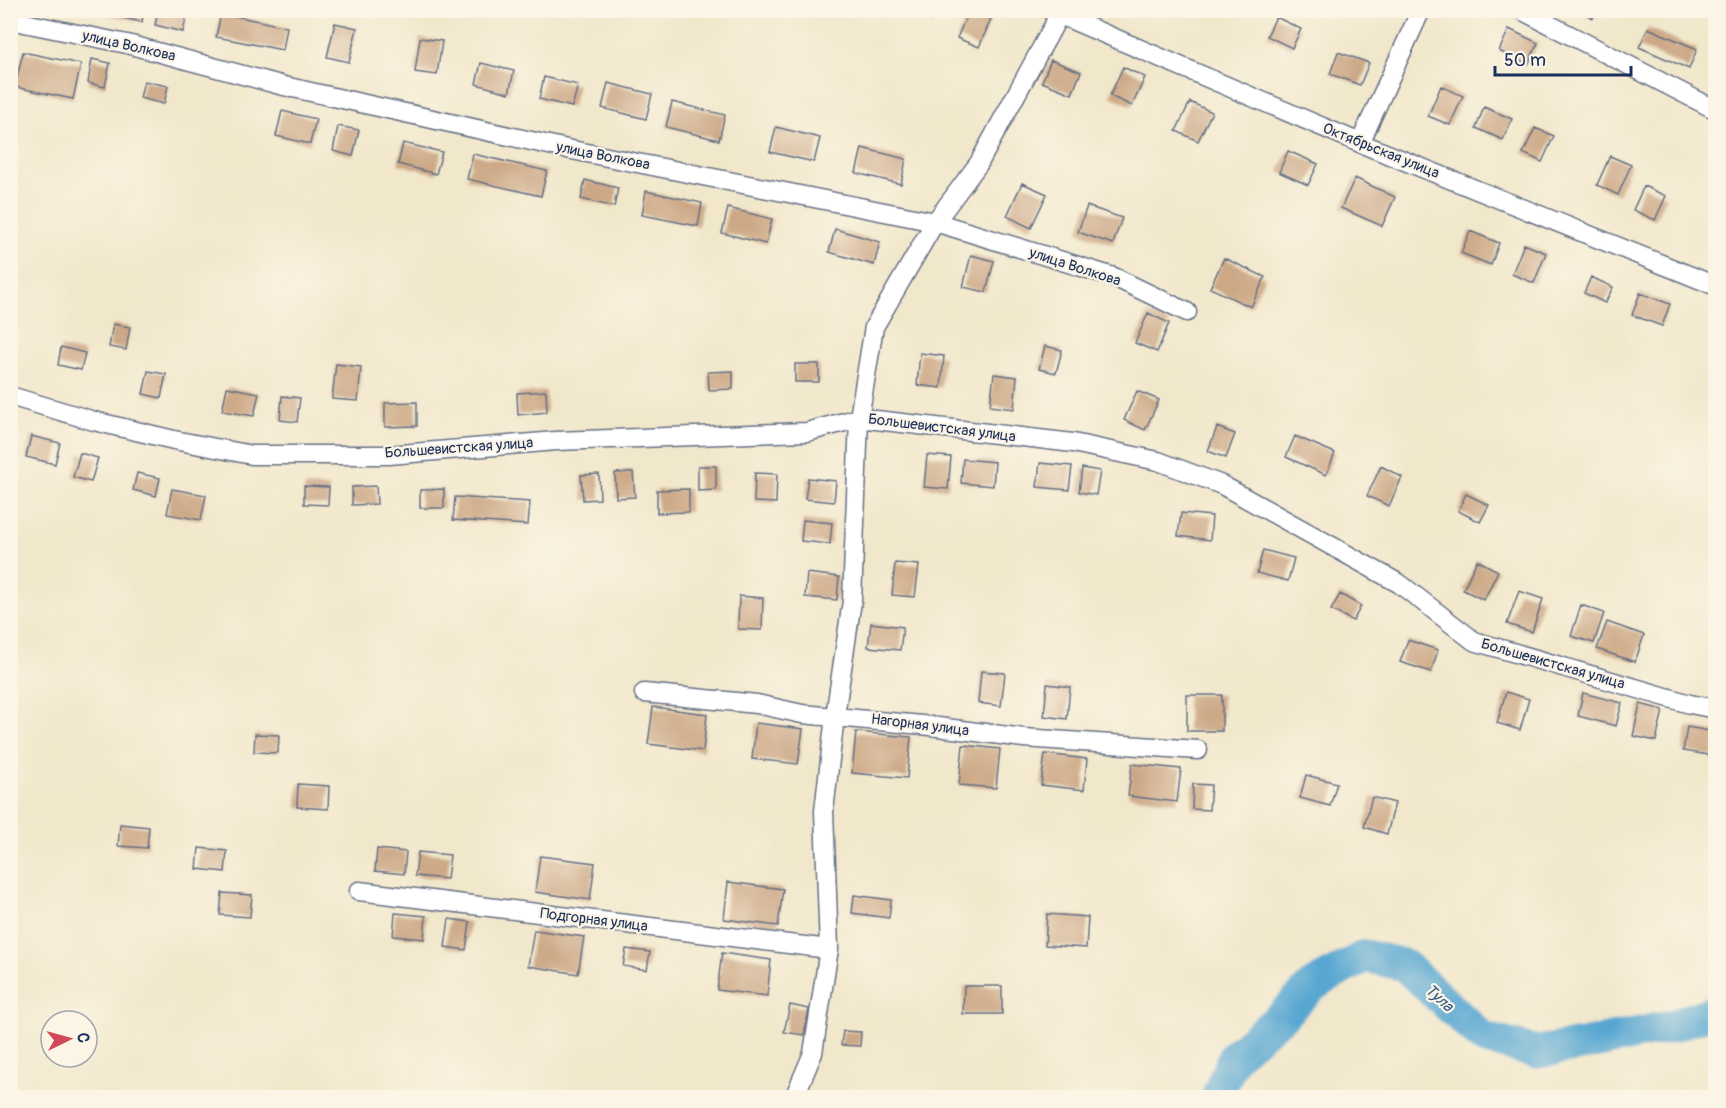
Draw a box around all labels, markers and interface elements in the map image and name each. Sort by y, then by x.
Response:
street label: улица Волкова [80,26,178,66]
scale bar [1495,39,1632,77]
text: 50 m [1504,49,1546,72]
street label: Октябрьская улица [1320,119,1442,183]
street label: улица Волкова [553,137,652,174]
street label: улица Волкова [1026,243,1123,291]
street label: Большевистская улица [867,410,1017,446]
street label: Большевистская улица [384,433,534,463]
street label: Большевистская улица [1479,634,1627,694]
street label: Нагорная улица [870,710,970,740]
street label: Подгорная улица [539,904,649,936]
water label: Тула [1421,980,1459,1017]
north arrow [39,1009,99,1069]
text: С [73,1032,93,1044]

